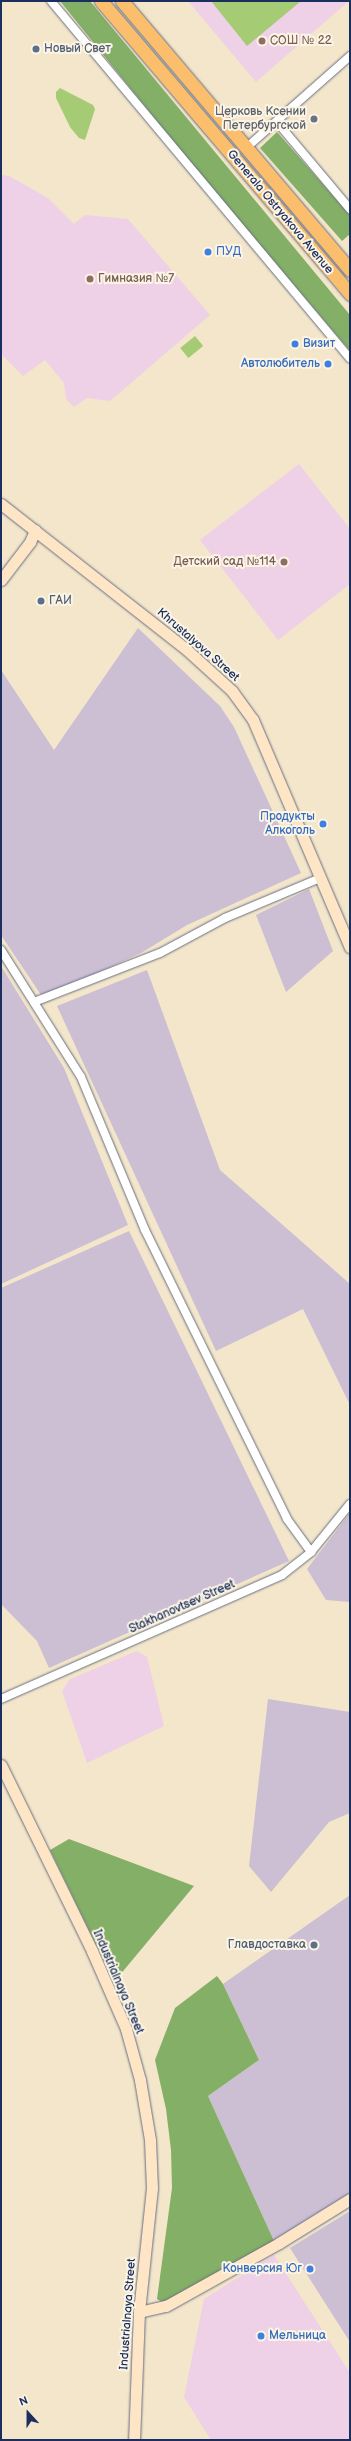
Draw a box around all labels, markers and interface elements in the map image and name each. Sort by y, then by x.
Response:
place label: СОШ № 22 [270,34,332,48]
marker: СОШ № 22 [257,36,267,46]
place label: Новый Свет [44,42,111,56]
marker: Новый Свет [31,44,41,54]
place label: Церковь Ксении Петербургской [215,105,306,133]
marker: Церковь Ксении Петербургской [309,114,319,124]
street label: Generala Ostryakova Avenue [224,147,336,277]
place label: ПУД [216,245,241,259]
marker: ПУД [203,247,213,257]
place label: Гимназия №7 [98,272,174,286]
marker: Гимназия №7 [85,274,95,284]
place label: Визит [303,337,335,351]
marker: Визит [290,339,300,349]
place label: Автолюбитель [241,357,320,371]
marker: Автолюбитель [323,359,333,369]
place label: Детский сад №114 [173,555,276,569]
marker: Детский сад №114 [279,557,289,567]
place label: ГАИ [49,594,72,608]
marker: ГАИ [36,596,46,606]
street label: Khrustalyova Street [154,605,242,685]
place label: Продукты Алкоголь [260,810,315,838]
marker: Продукты Алкоголь [318,819,328,829]
street label: Stakhanovtsev Street [127,1577,237,1637]
street label: Industrialnaya Street [90,1928,146,2036]
place label: Главдоставка [228,1938,306,1952]
marker: Главдоставка [309,1940,319,1950]
street label: Industrialnaya Street [117,2258,139,2370]
place label: Конверсия Юг [223,2262,302,2276]
marker: Конверсия Юг [305,2264,315,2274]
place label: Мельница [269,2329,326,2343]
marker: Мельница [256,2331,266,2341]
north arrow [8,2393,48,2433]
text: N [17,2394,30,2409]

